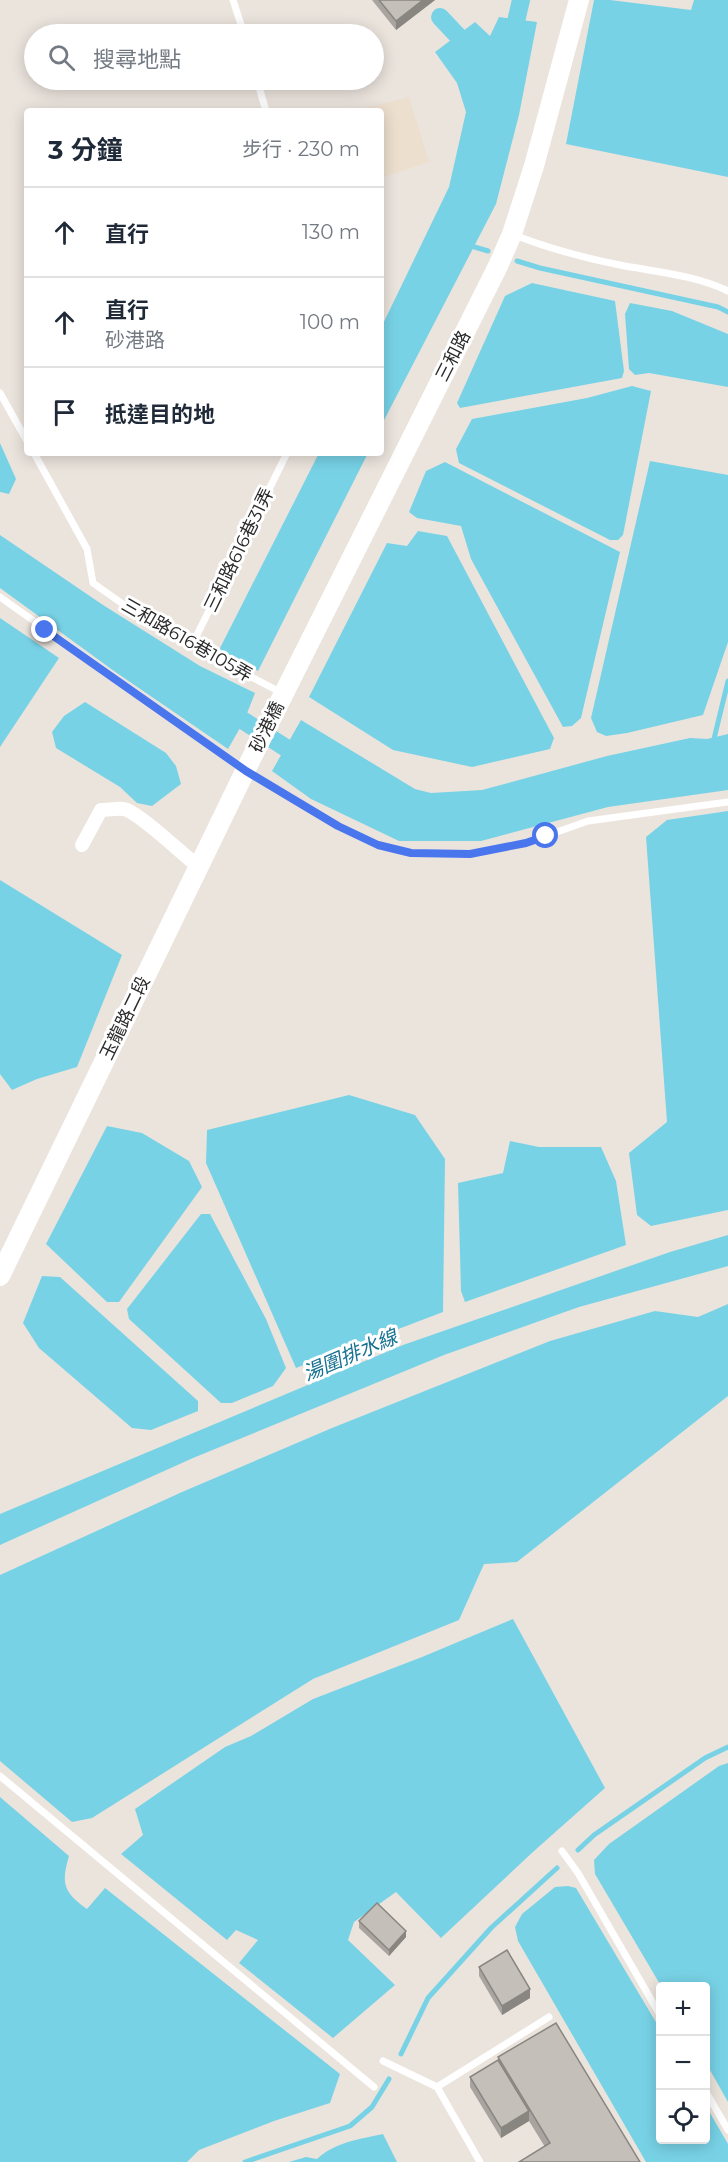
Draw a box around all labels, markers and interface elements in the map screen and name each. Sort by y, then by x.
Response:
search box [24,24,384,90]
icon: search [45,41,78,74]
text: 搜尋地點 [93,46,181,73]
text: 3 分鐘 [48,134,123,166]
text: 步行 · 230 m [242,137,360,161]
icon: ahead [48,216,81,249]
text: 130 m [302,220,360,244]
text: 直行 [105,221,149,248]
text: 直行 [105,297,149,324]
icon: ahead [48,306,81,339]
text: 100 m [300,310,360,334]
street label: 三和路 [431,327,475,385]
text: 砂港路 [105,328,165,352]
icon: arrive [48,396,81,429]
text: 抵達目的地 [105,401,215,428]
street label: 三和路616巷31弄 [200,484,278,616]
street label: 三和路616巷105弄 [118,594,256,686]
route end [31,616,57,642]
street label: 砂港橋 [245,698,289,756]
route start [532,822,558,848]
street label: 玉龍路二段 [95,973,155,1063]
water label: 湯圍排水線 [299,1324,403,1386]
map controls [656,1982,710,2144]
button: + [656,1982,710,2036]
button: − [656,2036,710,2090]
button: locate [656,2090,710,2144]

